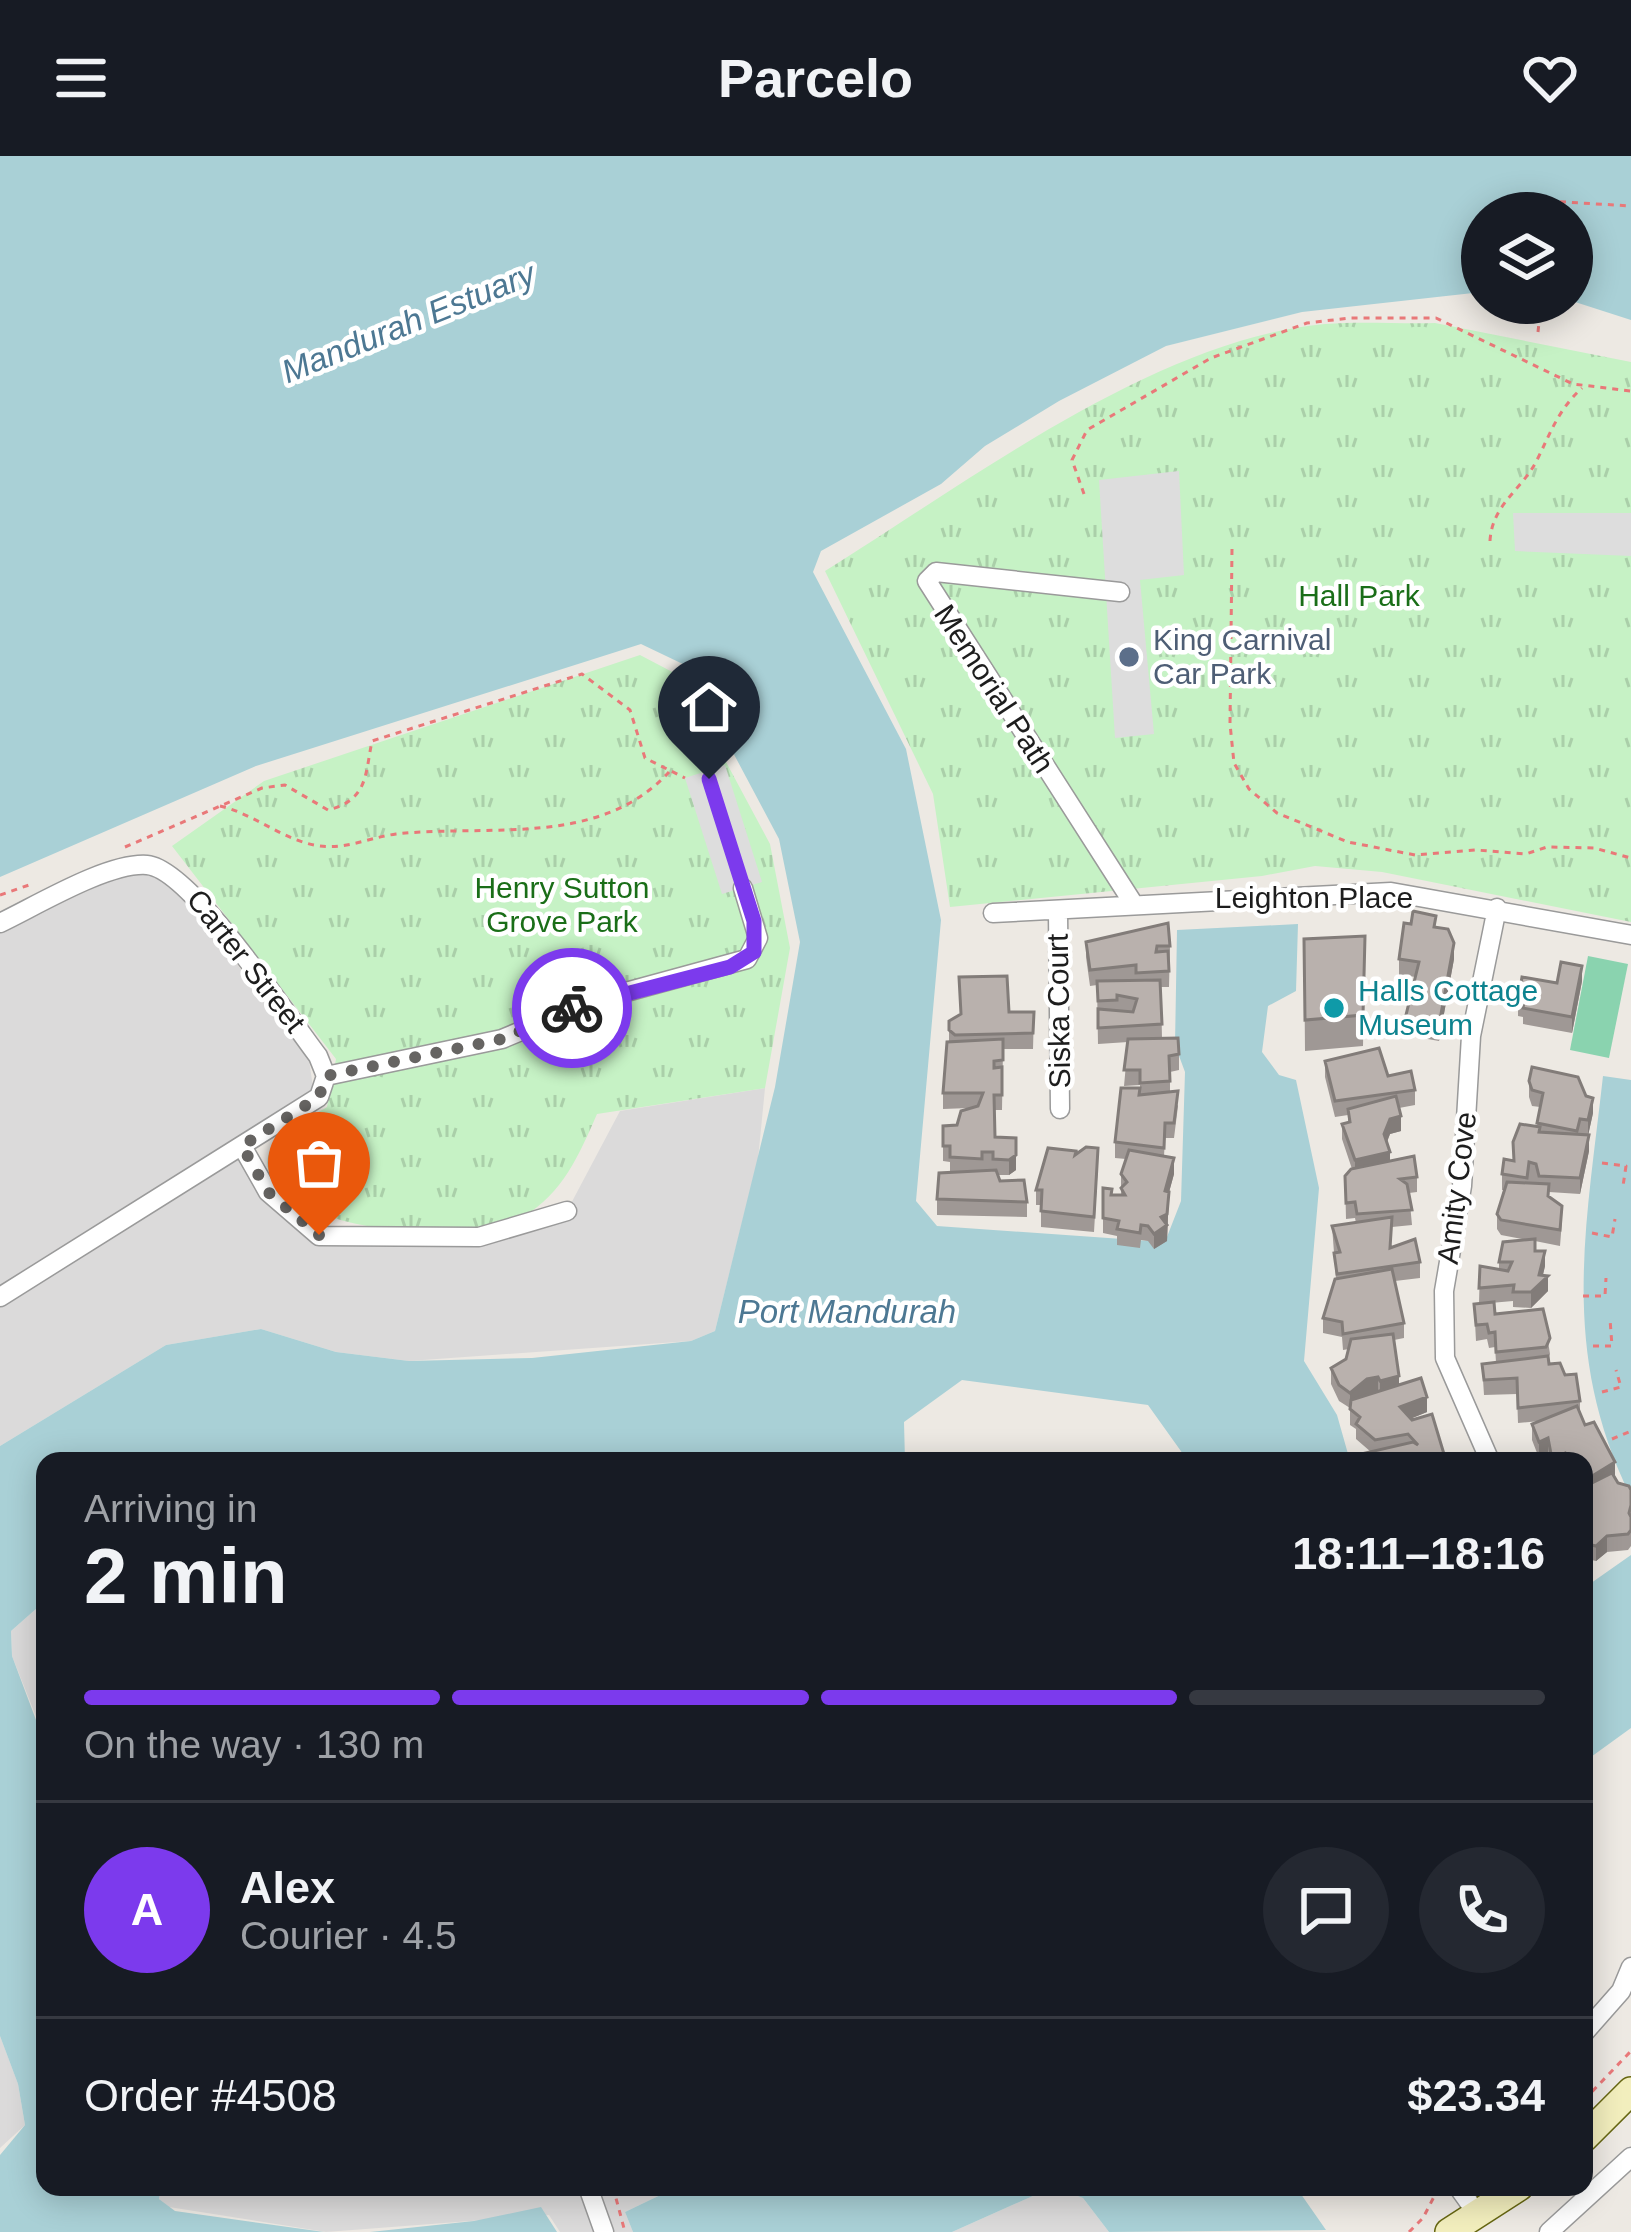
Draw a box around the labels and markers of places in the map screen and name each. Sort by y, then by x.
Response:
place label: King Carnival Car Park [1153,623,1331,690]
marker: King Carnival Car Park [1116,644,1142,670]
pin [658,656,760,779]
place label: Halls Cottage Museum [1358,974,1538,1041]
marker: Halls Cottage Museum [1321,995,1347,1021]
pin [268,1112,370,1235]

